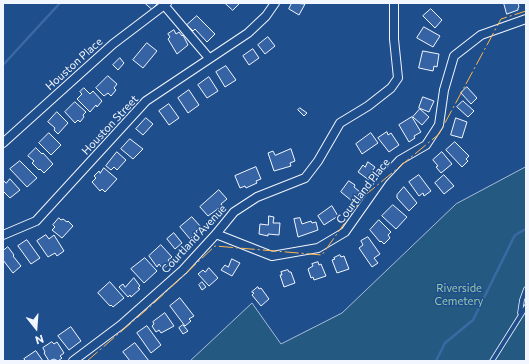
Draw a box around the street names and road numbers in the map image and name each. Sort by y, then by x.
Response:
street label: Houston Place [43,35,105,93]
street label: Houston Street [79,93,141,157]
street label: Courtland Place [333,156,393,226]
street label: Courtland Avenue [159,202,229,276]

